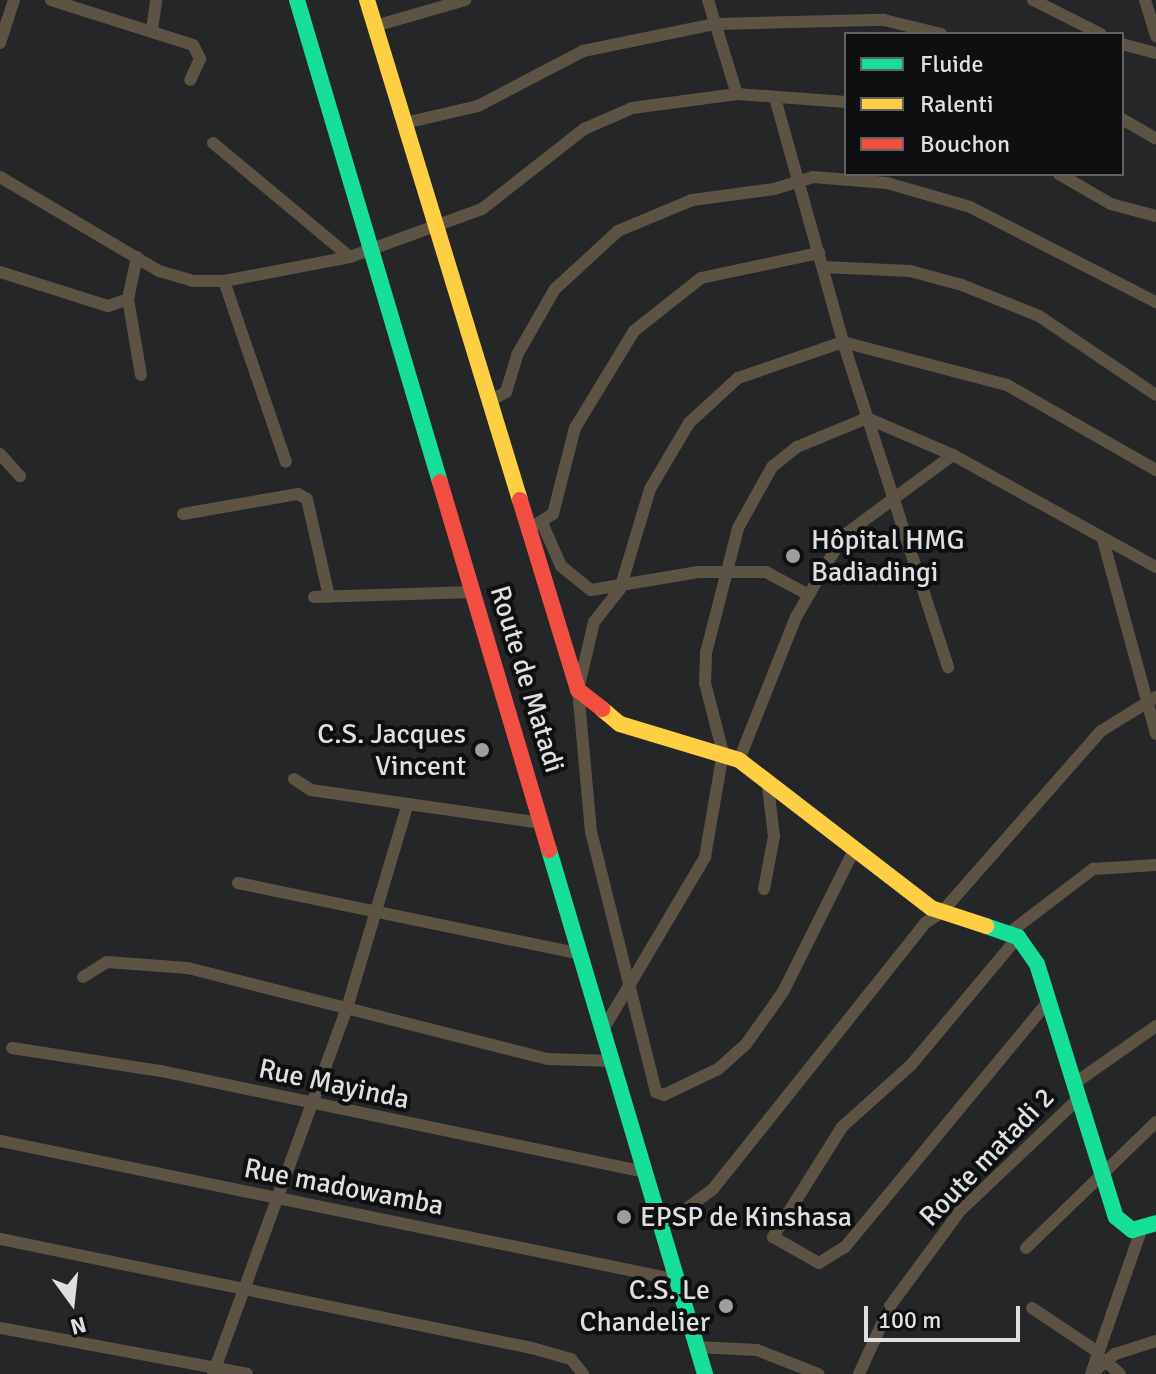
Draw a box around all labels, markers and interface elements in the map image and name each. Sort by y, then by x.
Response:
legend [844,32,1124,176]
text: Fluide [920,49,984,79]
text: Ralenti [920,89,993,119]
text: Bouchon [920,129,1010,159]
place label: Hôpital HMG Badiadingi [811,523,965,589]
marker: Hôpital HMG Badiadingi [782,545,804,567]
street label: Route de Matadi [483,581,571,777]
place label: C.S. Jacques Vincent [317,717,466,783]
marker: C.S. Jacques Vincent [473,741,491,759]
street label: Rue Mayinda [256,1052,412,1116]
street label: Route matadi 2 [912,1081,1062,1233]
street label: Rue madowamba [241,1151,447,1223]
place label: EPSP de Kinshasa [640,1200,852,1234]
marker: EPSP de Kinshasa [615,1208,633,1226]
north arrow [32,1262,112,1342]
place label: C.S. Le Chandelier [580,1273,710,1339]
scale bar [868,1290,1024,1340]
marker: C.S. Le Chandelier [717,1297,735,1315]
text: 100 m [878,1305,941,1335]
text: N [67,1311,89,1341]

